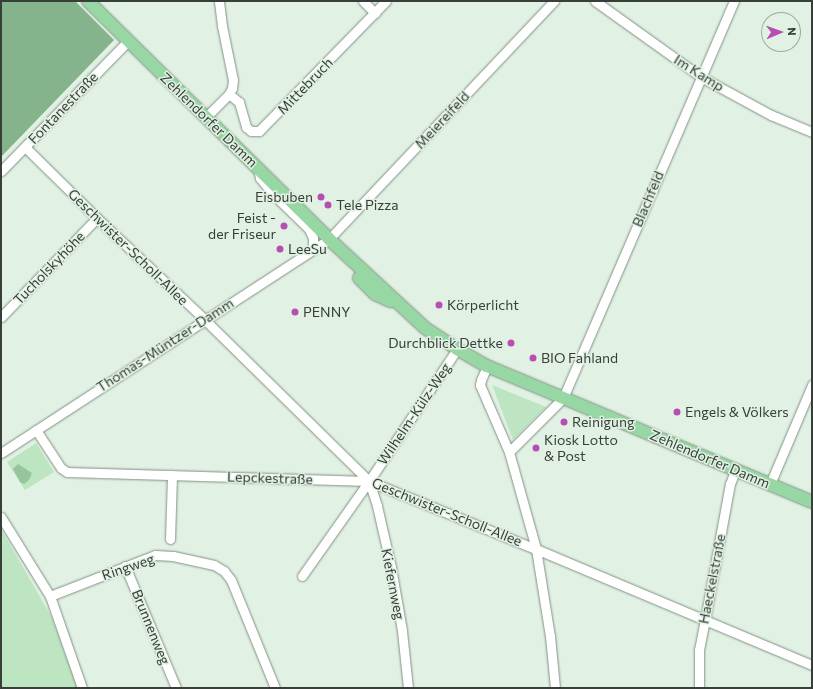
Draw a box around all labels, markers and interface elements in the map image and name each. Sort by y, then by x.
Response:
north arrow [761,12,801,52]
text: N [786,27,799,36]
street label: Im Kamp [671,51,727,95]
street label: Mittebruch [274,54,336,118]
street label: Fontanestraße [25,69,101,147]
street label: Zehlendorfer Damm [157,69,261,171]
street label: Meiereifeld [411,88,473,152]
street label: Blachfeld [629,169,667,229]
street label: Geschwister-Scholl-Allee [65,185,191,309]
place label: Eisbuben [255,189,313,205]
marker: Eisbuben [316,192,326,202]
place label: Tele Pizza [336,197,399,213]
marker: Tele Pizza [323,200,333,210]
place label: Feist - der Friseur [208,210,276,242]
marker: Feist - der Friseur [279,221,289,231]
street label: Tucholskyhöhe [10,228,88,308]
place label: LeeSu [288,241,327,257]
marker: LeeSu [275,244,285,254]
street label: Thomas-Müntzer-Damm [93,294,237,396]
place label: Körperlicht [447,297,519,313]
marker: Körperlicht [434,300,444,310]
place label: PENNY [303,304,350,320]
marker: PENNY [290,307,300,317]
place label: Durchblick Dettke [388,335,503,351]
marker: Durchblick Dettke [506,338,516,348]
place label: BIO Fahland [541,350,618,366]
marker: BIO Fahland [528,353,538,363]
street label: Wilhelm-Külz-Weg [374,360,454,468]
place label: Engels & Völkers [685,404,789,420]
marker: Engels & Völkers [672,407,682,417]
place label: Reinigung [572,414,635,430]
marker: Reinigung [559,417,569,427]
street label: Zehlendorfer Damm [647,426,773,492]
place label: Kiosk Lotto & Post [544,432,618,464]
marker: Kiosk Lotto & Post [531,443,541,453]
street label: Lepckestraße [227,468,313,488]
street label: Geschwister-Scholl-Allee [370,474,524,550]
street label: Haeckelstraße [695,533,729,625]
street label: Kiefernweg [378,547,408,621]
street label: Ringweg [99,550,157,584]
street label: Brunnenweg [128,587,174,667]

